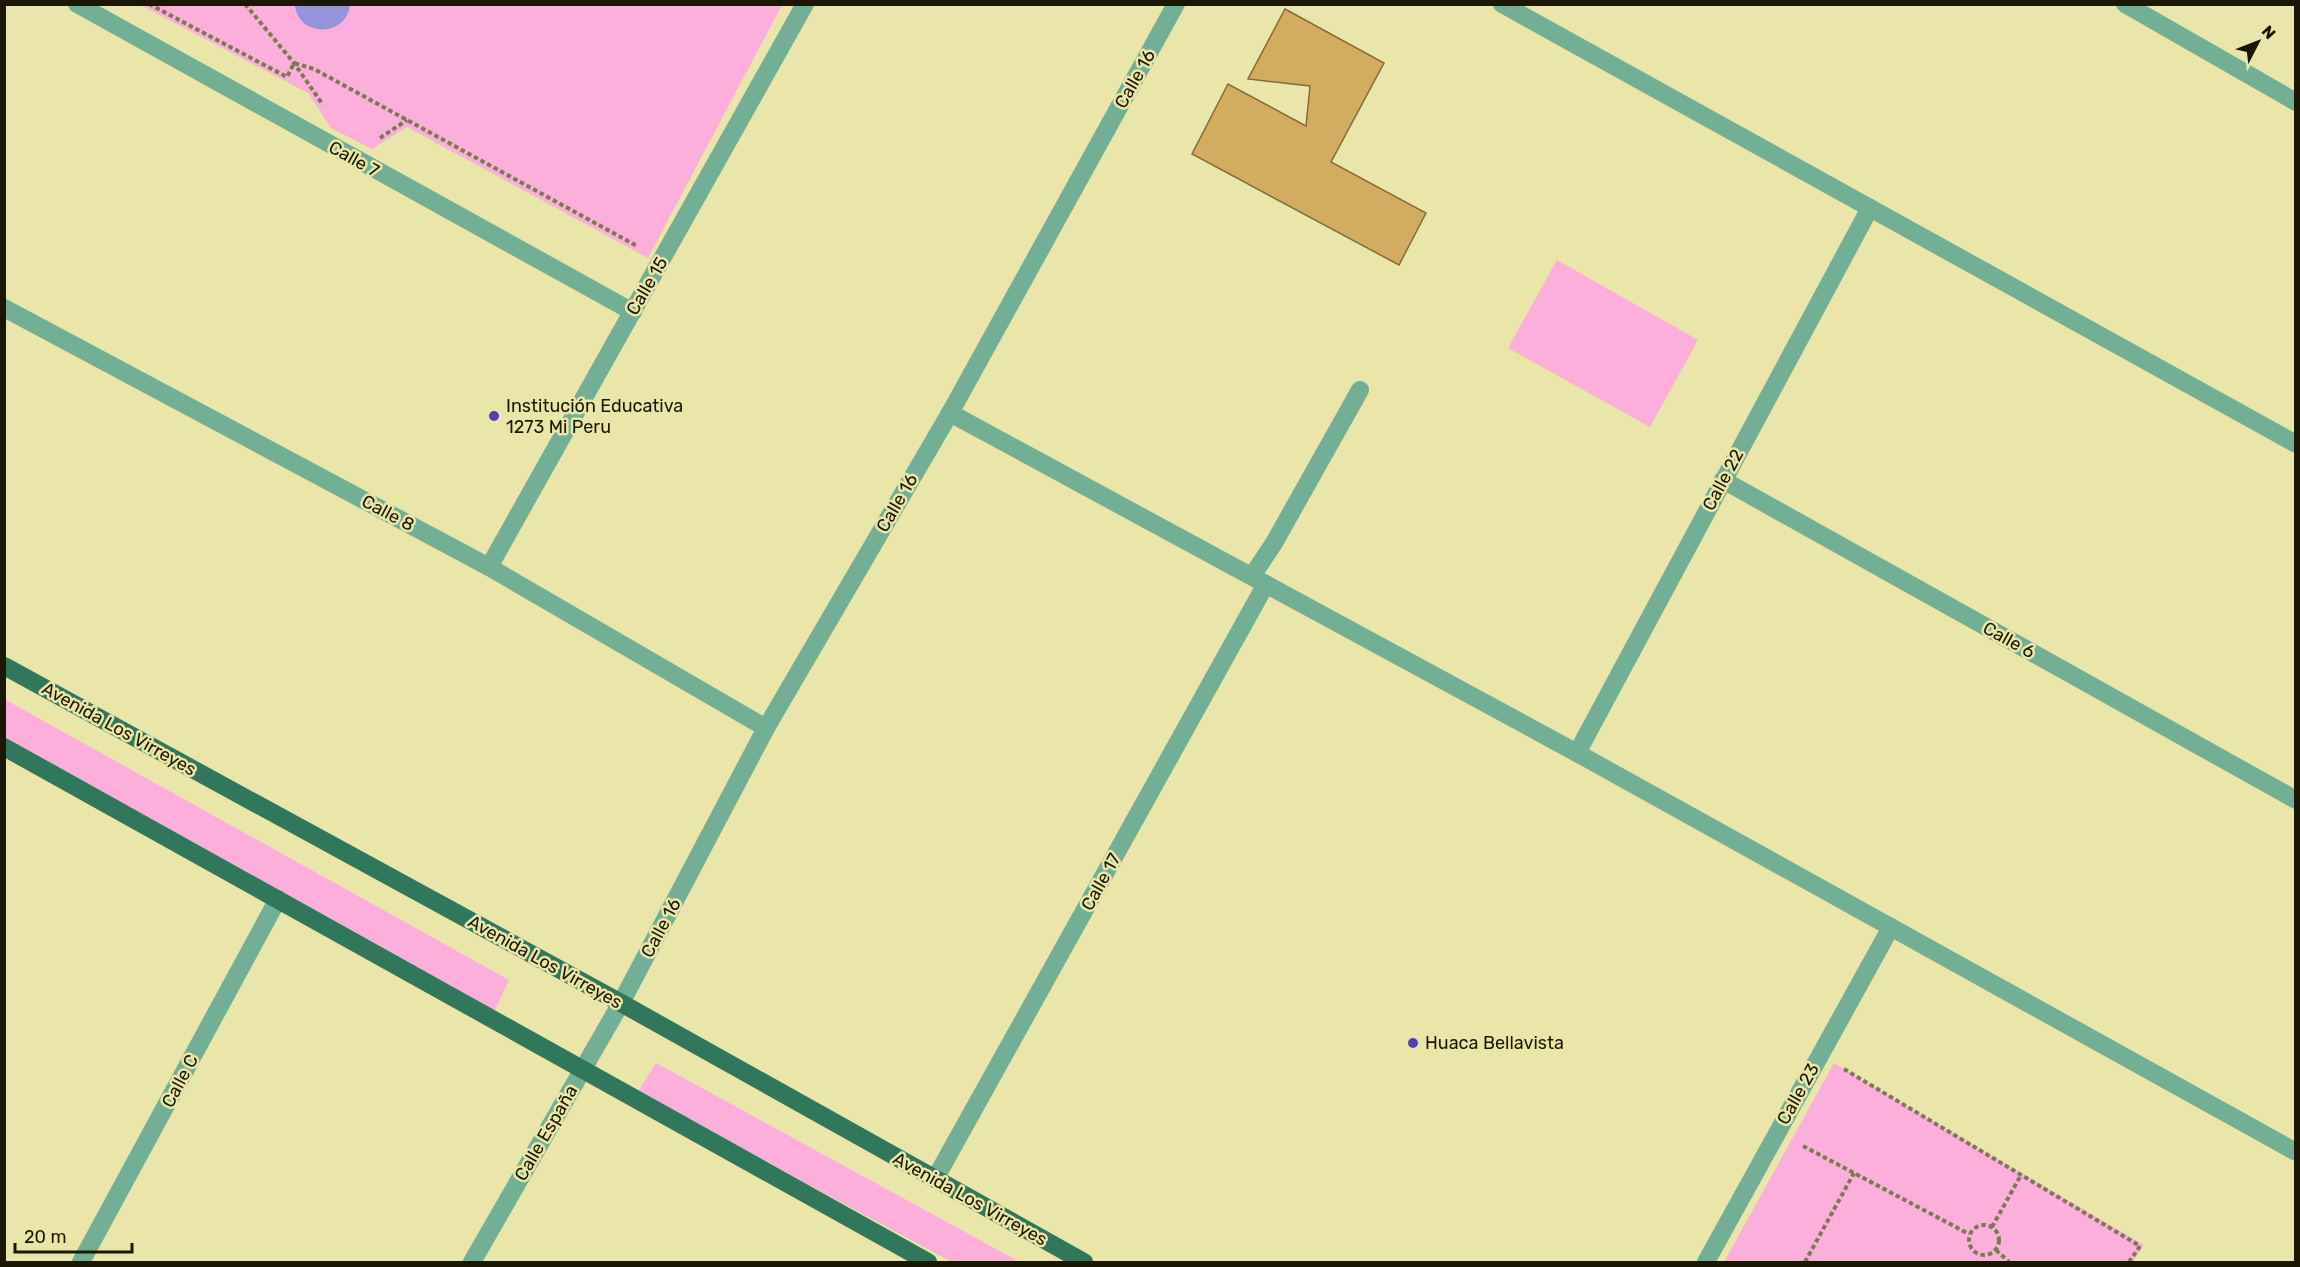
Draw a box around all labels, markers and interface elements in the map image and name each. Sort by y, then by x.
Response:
north arrow [2228,12,2288,72]
text: N [2258,22,2280,43]
street label: Calle 16 [1110,46,1160,112]
street label: Calle 7 [325,136,383,182]
street label: Calle 15 [622,253,672,319]
place label: Institución Educativa 1273 Mi Peru [506,395,683,438]
marker: Institución Educativa 1273 Mi Peru [487,409,501,423]
street label: Calle 22 [1698,446,1748,514]
street label: Calle 16 [872,470,923,536]
street label: Calle 8 [358,490,418,536]
street label: Calle 6 [1979,617,2039,663]
street label: Avenida Los Virreyes [38,677,200,781]
street label: Calle 17 [1076,850,1126,914]
street label: Calle 16 [636,895,686,961]
street label: Avenida Los Virreyes [464,910,626,1014]
place label: Huaca Bellavista [1425,1032,1564,1054]
marker: Huaca Bellavista [1406,1036,1420,1050]
street label: Calle C [157,1051,203,1111]
street label: Calle 23 [1772,1060,1824,1128]
street label: Calle España [510,1081,582,1185]
street label: Avenida Los Virreyes [889,1147,1051,1251]
scale bar [15,1216,132,1254]
text: 20 m [24,1226,66,1248]

